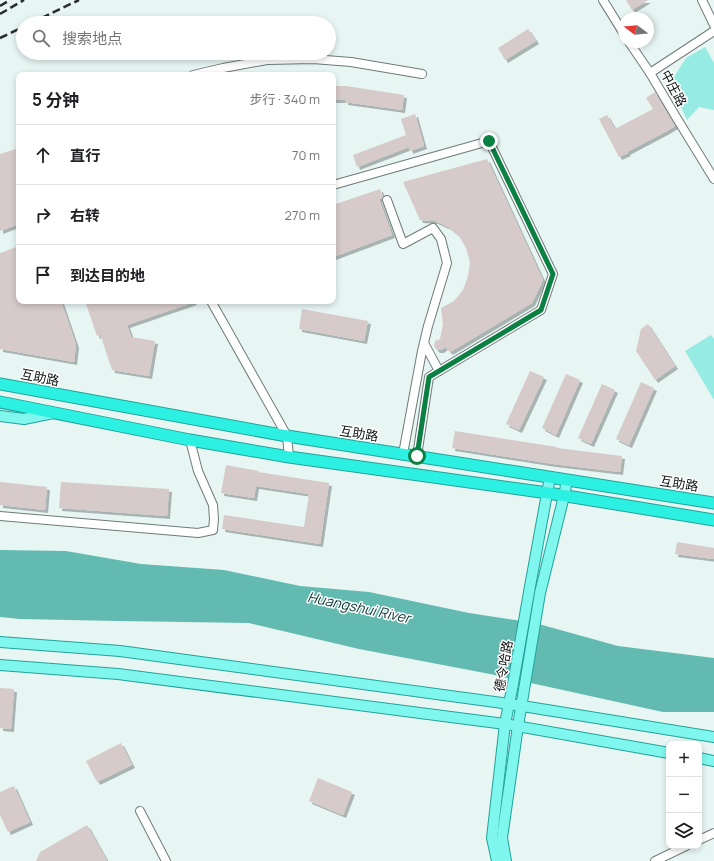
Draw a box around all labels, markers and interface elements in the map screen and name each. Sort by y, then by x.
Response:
north arrow [618,12,654,48]
search box [16,16,336,60]
icon: search [30,27,52,49]
text: 搜索地点 [62,28,122,49]
street label: 中庄路 [657,67,691,109]
text: 5 分钟 [32,88,79,111]
text: 步行 · 340 m [249,90,320,108]
route end [480,132,498,150]
icon: ahead [32,144,54,166]
text: 直行 [70,145,100,166]
text: 70 m [292,146,320,164]
icon: right [32,204,54,226]
text: 右转 [70,205,100,226]
text: 270 m [285,206,320,224]
icon: arrive [32,264,54,286]
text: 到达目的地 [70,265,145,286]
street label: 互助路 [19,364,61,390]
street label: 互助路 [338,421,380,445]
route start [408,447,426,465]
street label: 互助路 [658,471,700,495]
water label: Huangshui River [306,587,414,628]
street label: 德令哈路 [490,639,516,693]
map controls [666,741,702,849]
button: + [666,741,702,777]
button: − [666,777,702,813]
button: layers [666,813,702,849]

